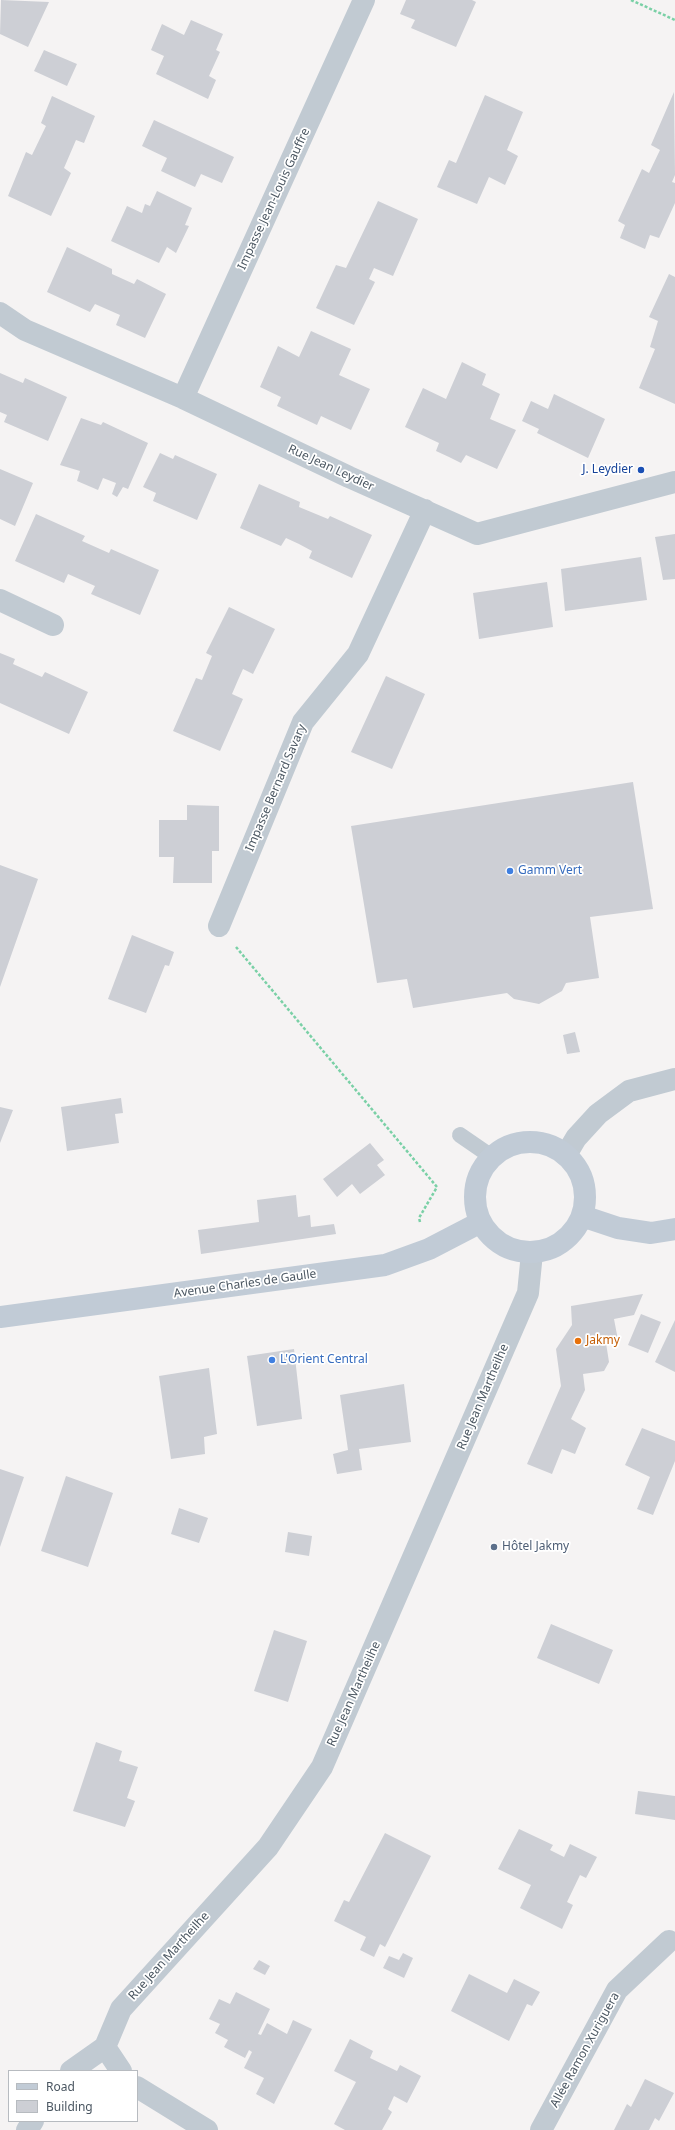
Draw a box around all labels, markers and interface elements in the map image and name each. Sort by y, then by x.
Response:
street label: Impasse Jean-Louis Gauffre [235,126,313,272]
street label: Rue Jean Leydier [286,442,376,494]
place label: J. Leydier [582,463,633,477]
marker: J. Leydier [636,465,646,475]
street label: Impasse Bernard Savary [243,722,309,854]
place label: Gamm Vert [518,864,582,878]
marker: Gamm Vert [505,866,515,876]
street label: Avenue Charles de Gaulle [173,1267,317,1301]
place label: Jakmy [586,1334,620,1348]
marker: Jakmy [573,1336,583,1346]
street label: Rue Jean Martheilhe [454,1342,512,1452]
place label: L'Orient Central [280,1353,368,1367]
marker: L'Orient Central [267,1355,277,1365]
place label: Hôtel Jakmy [502,1540,569,1554]
marker: Hôtel Jakmy [489,1542,499,1552]
street label: Rue Jean Martheilhe [324,1639,384,1749]
street label: Rue Jean Martheilhe [126,1909,212,2003]
street label: Allée Ramon Xuriguera [547,1990,623,2110]
legend [8,2070,138,2122]
text: Road [46,2078,75,2095]
text: Building [46,2098,93,2115]

